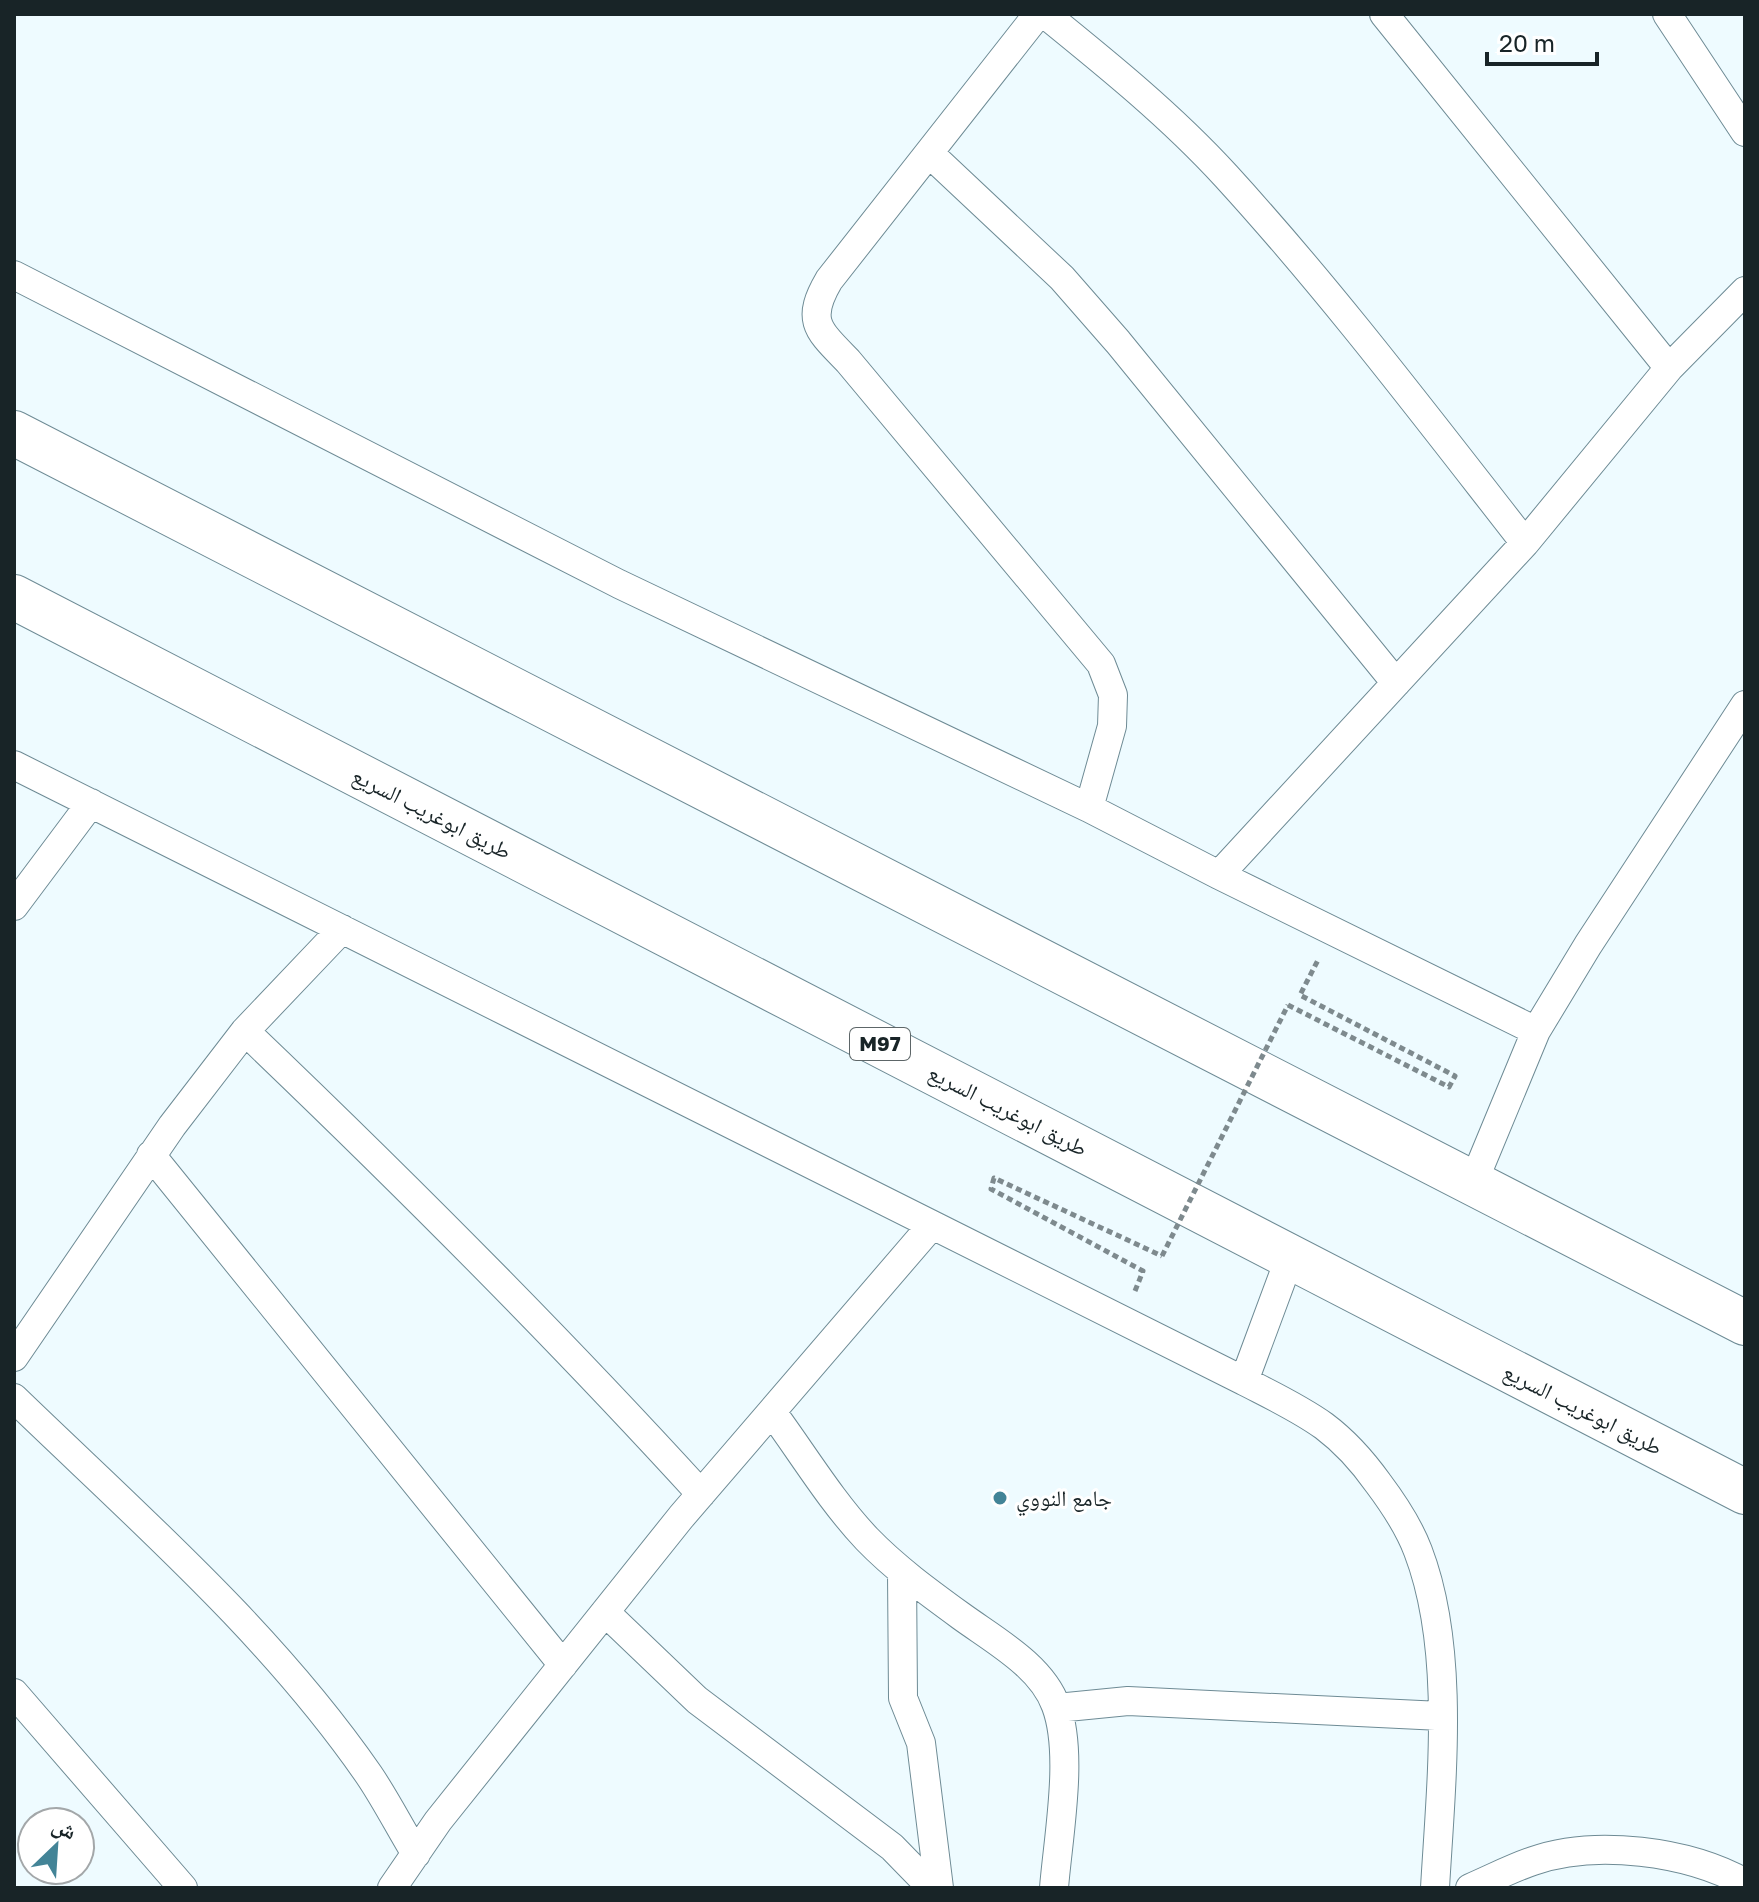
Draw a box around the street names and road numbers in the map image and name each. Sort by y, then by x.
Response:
street label: طريق ابوغريب السريع [348,761,516,865]
road number: M97 [850,1028,910,1060]
street label: طريق ابوغريب السريع [924,1058,1092,1162]
street label: طريق ابوغريب السريع [1499,1357,1667,1461]

